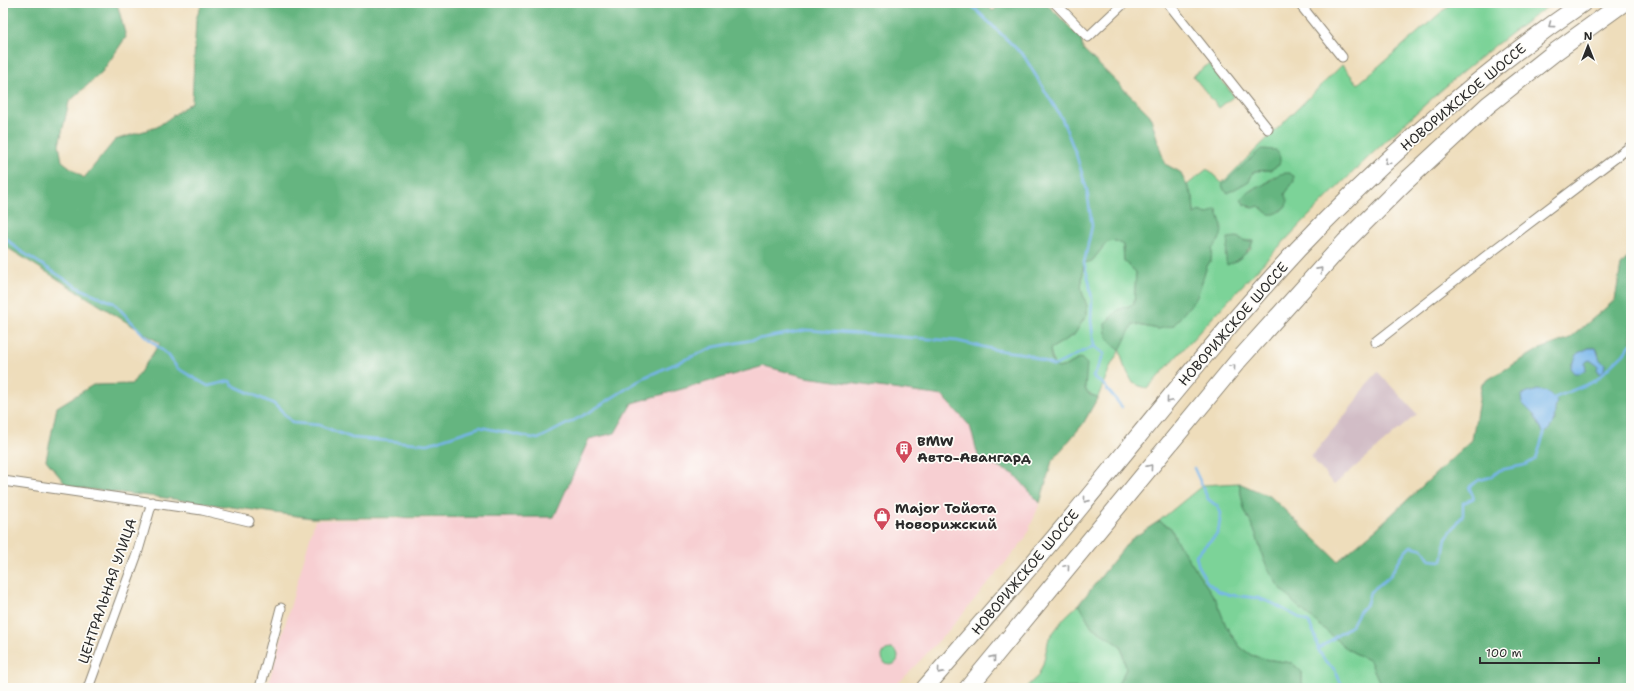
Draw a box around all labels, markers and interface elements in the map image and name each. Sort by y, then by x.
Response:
one-way arrow [1548,20,1555,28]
north arrow [1568,26,1608,66]
text: N [1584,29,1593,44]
street label: НОВОРИЖСКОЕ ШОССЕ [1397,39,1530,155]
one-way arrow [1384,157,1391,164]
street label: НОВОРИЖСКОЕ ШОССЕ [1174,258,1292,390]
one-way arrow [1315,267,1322,274]
one-way arrow [1229,364,1236,371]
one-way arrow [1166,395,1173,402]
place label: BMW Авто-Авангард [917,432,1031,466]
building icon: BMW Авто-Авангард [894,439,914,464]
one-way arrow [1146,464,1153,471]
one-way arrow [1084,495,1091,503]
place label: Major Тойота Новорижский [895,499,997,533]
street label: НОВОРИЖСКОЕ ШОССЕ [967,505,1083,638]
shop icon: Major Тойота Новорижский [872,506,892,531]
street label: ЦЕНТРАЛЬНАЯ УЛИЦА [74,516,140,666]
one-way arrow [1063,564,1070,572]
scale bar [1480,639,1599,665]
text: 100 m [1486,645,1522,661]
one-way arrow [988,655,995,662]
one-way arrow [938,666,945,673]

